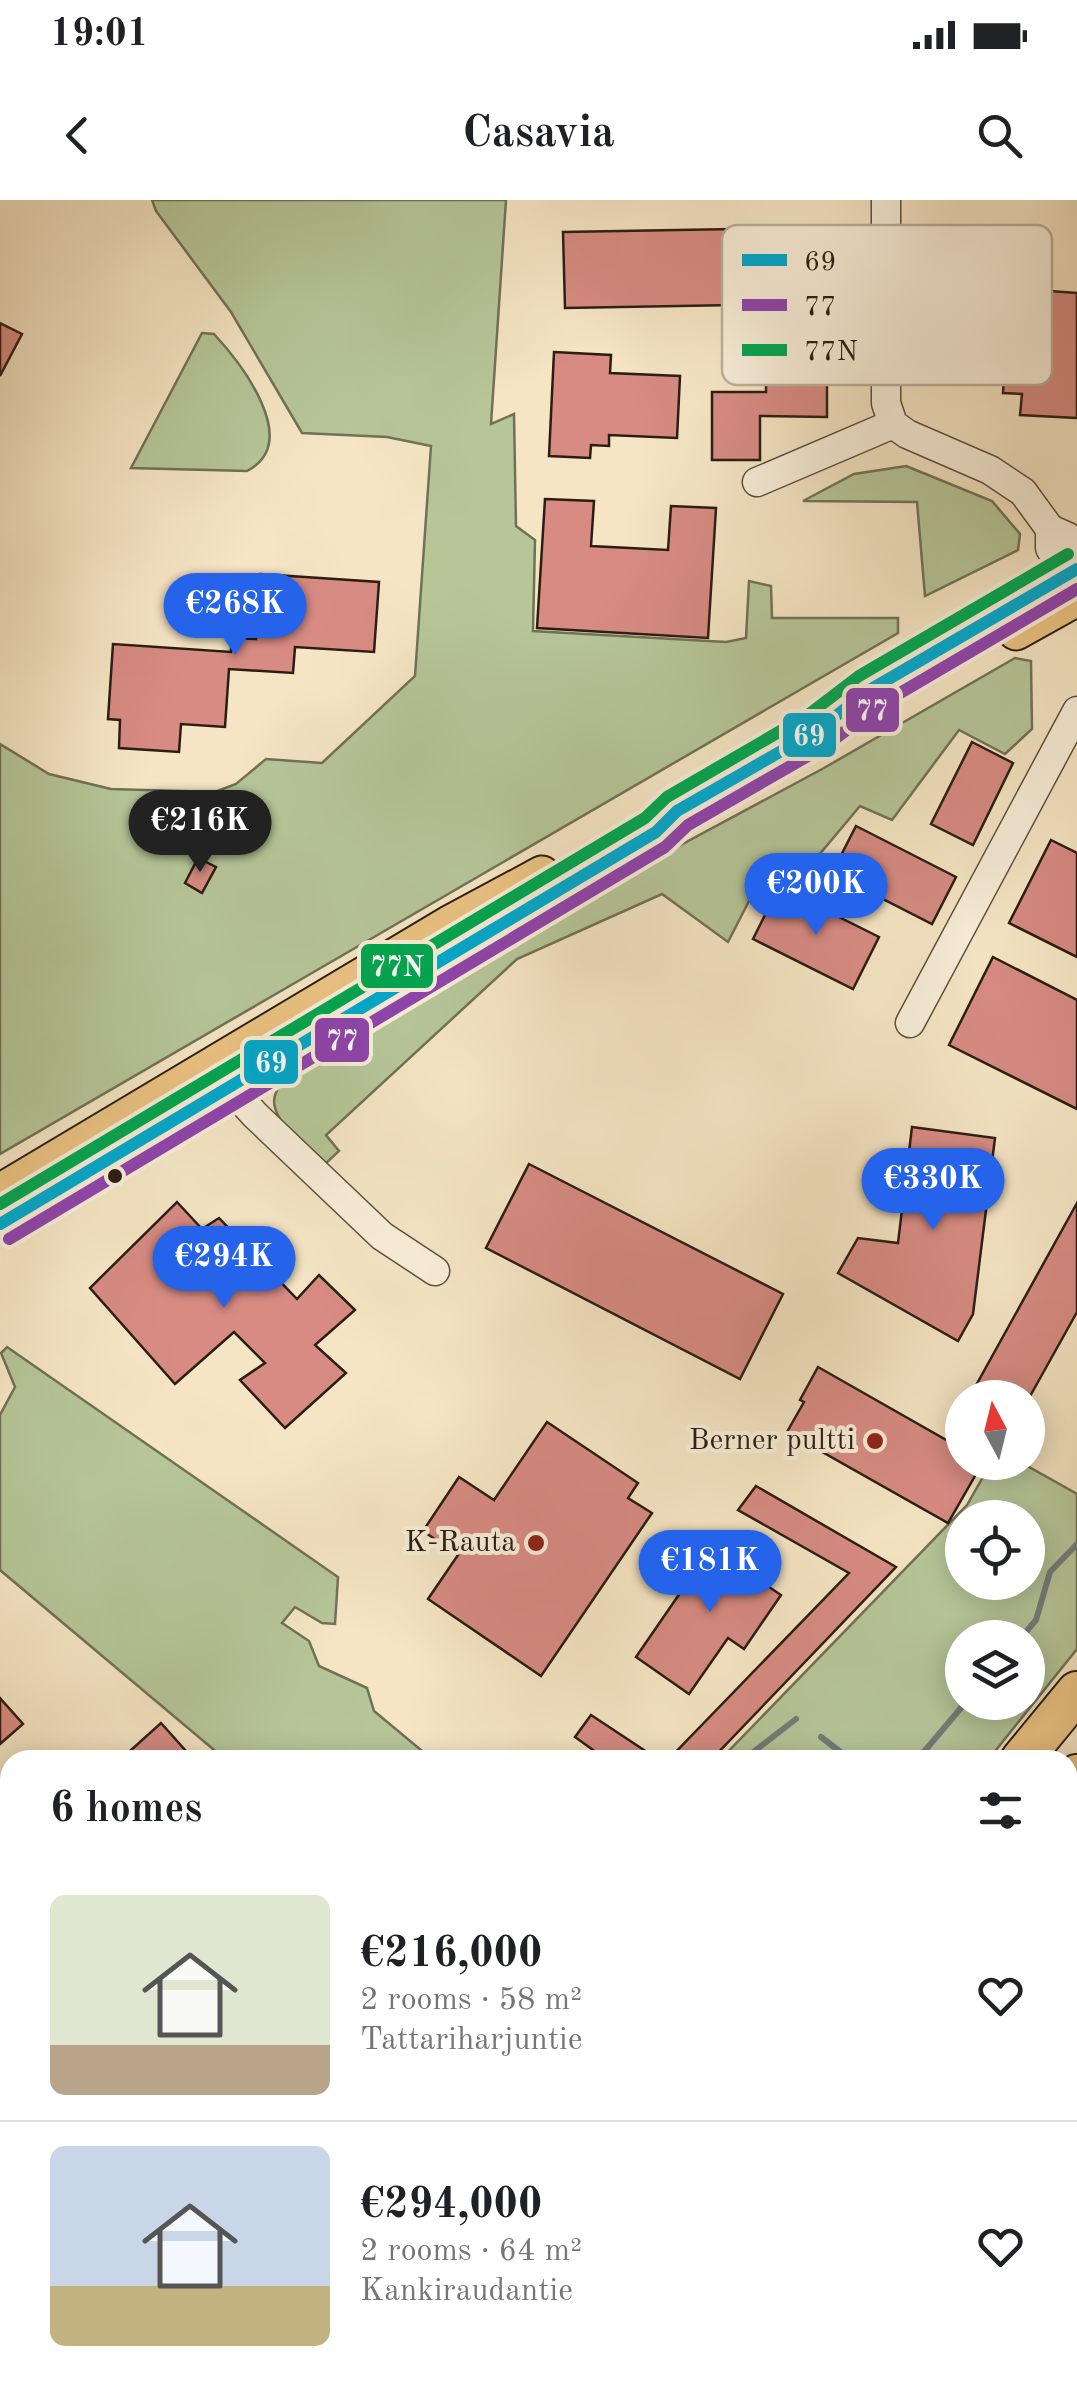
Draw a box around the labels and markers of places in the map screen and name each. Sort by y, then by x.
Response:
pin: €268K [165,573,305,658]
pin: €216K [130,790,270,875]
pin: €200K [746,853,886,938]
pin: €330K [863,1148,1003,1233]
unlabelled marker [105,1166,125,1186]
pin: €294K [154,1226,294,1311]
place label: Berner pultti [689,1426,855,1456]
marker: Berner pultti [864,1430,886,1452]
place label: K-Rauta [405,1528,516,1558]
pin: €181K [640,1530,780,1615]
marker: K-Rauta [525,1532,547,1554]

